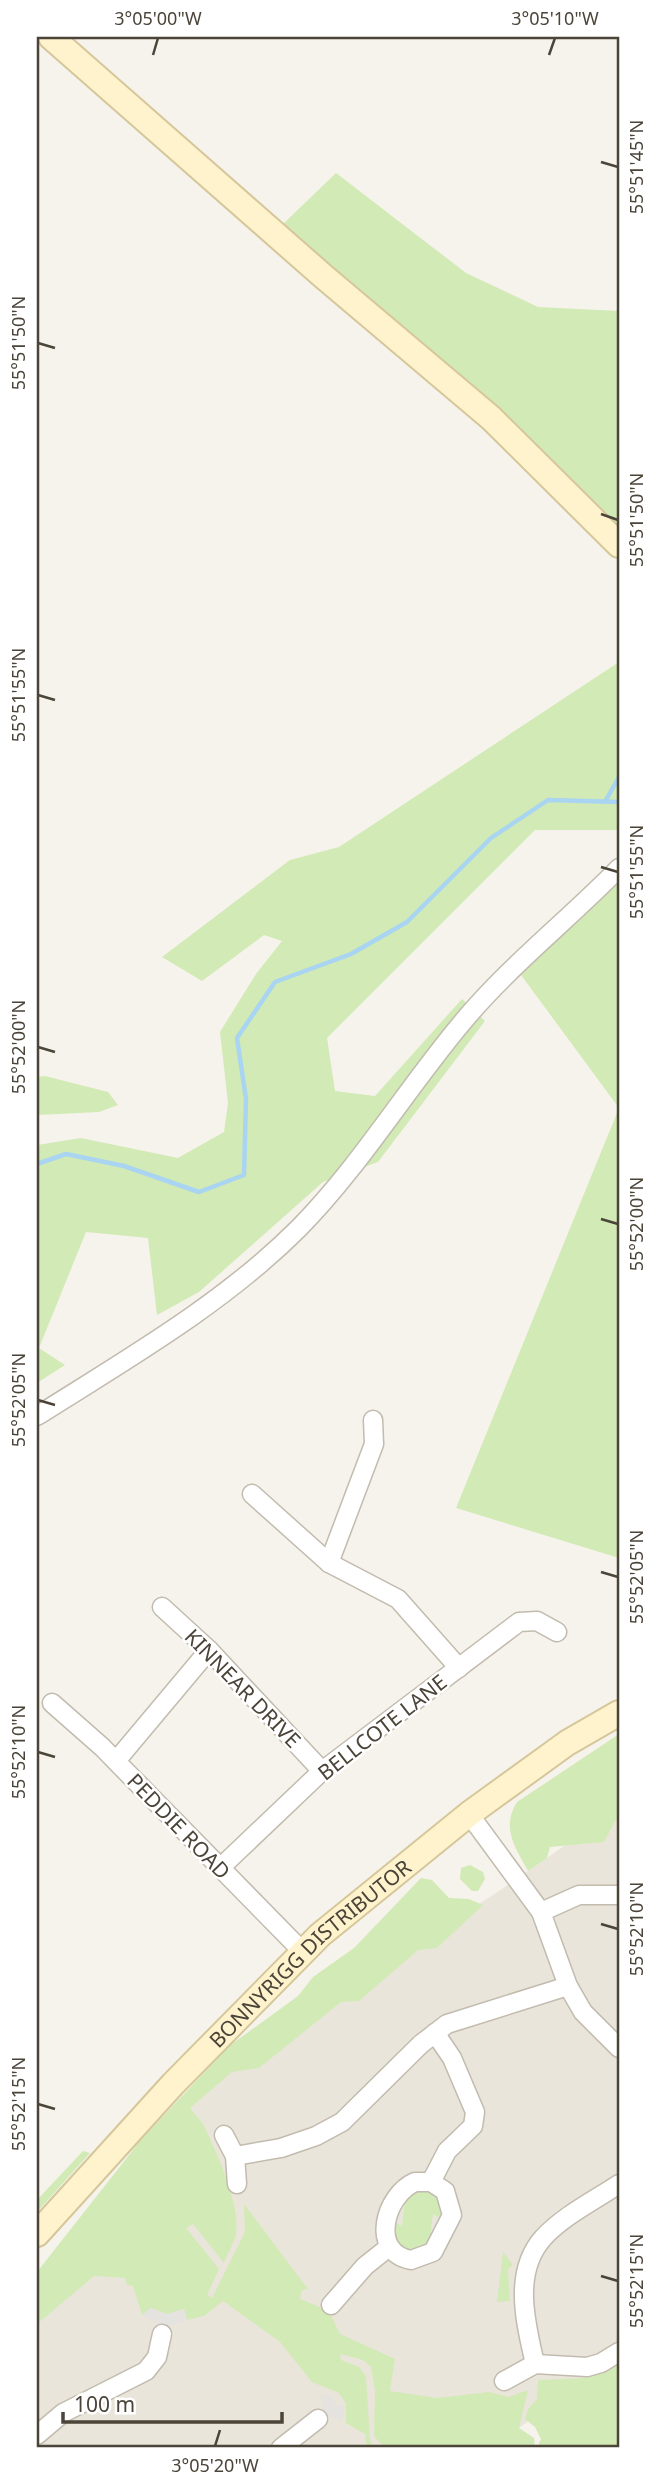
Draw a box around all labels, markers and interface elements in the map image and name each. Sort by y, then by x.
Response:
text: 3°05'00"W [114,6,202,30]
text: 3°05'10"W [511,6,599,30]
text: 55°51'45"N [624,120,648,214]
text: 55°51'50"N [6,296,30,390]
text: 55°51'50"N [624,473,648,567]
text: 55°51'55"N [6,648,30,742]
text: 55°51'55"N [624,825,648,919]
text: 55°52'00"N [6,1000,30,1094]
text: 55°52'00"N [624,1177,648,1271]
text: 55°52'05"N [6,1353,30,1447]
text: 55°52'05"N [624,1530,648,1624]
street label: KINNEAR DRIVE [179,1622,307,1754]
street label: BELLCOTE LANE [312,1668,452,1786]
text: 55°52'10"N [6,1705,30,1799]
street label: PEDDIE ROAD [121,1767,237,1885]
street label: BONNYRIGG DISTRIBUTOR [203,1853,417,2054]
text: 55°52'10"N [624,1882,648,1976]
text: 55°52'15"N [6,2057,30,2151]
text: 55°52'15"N [624,2234,648,2328]
scale bar [63,2380,282,2424]
text: 100 m [74,2390,135,2418]
text: 3°05'20"W [171,2453,259,2477]

